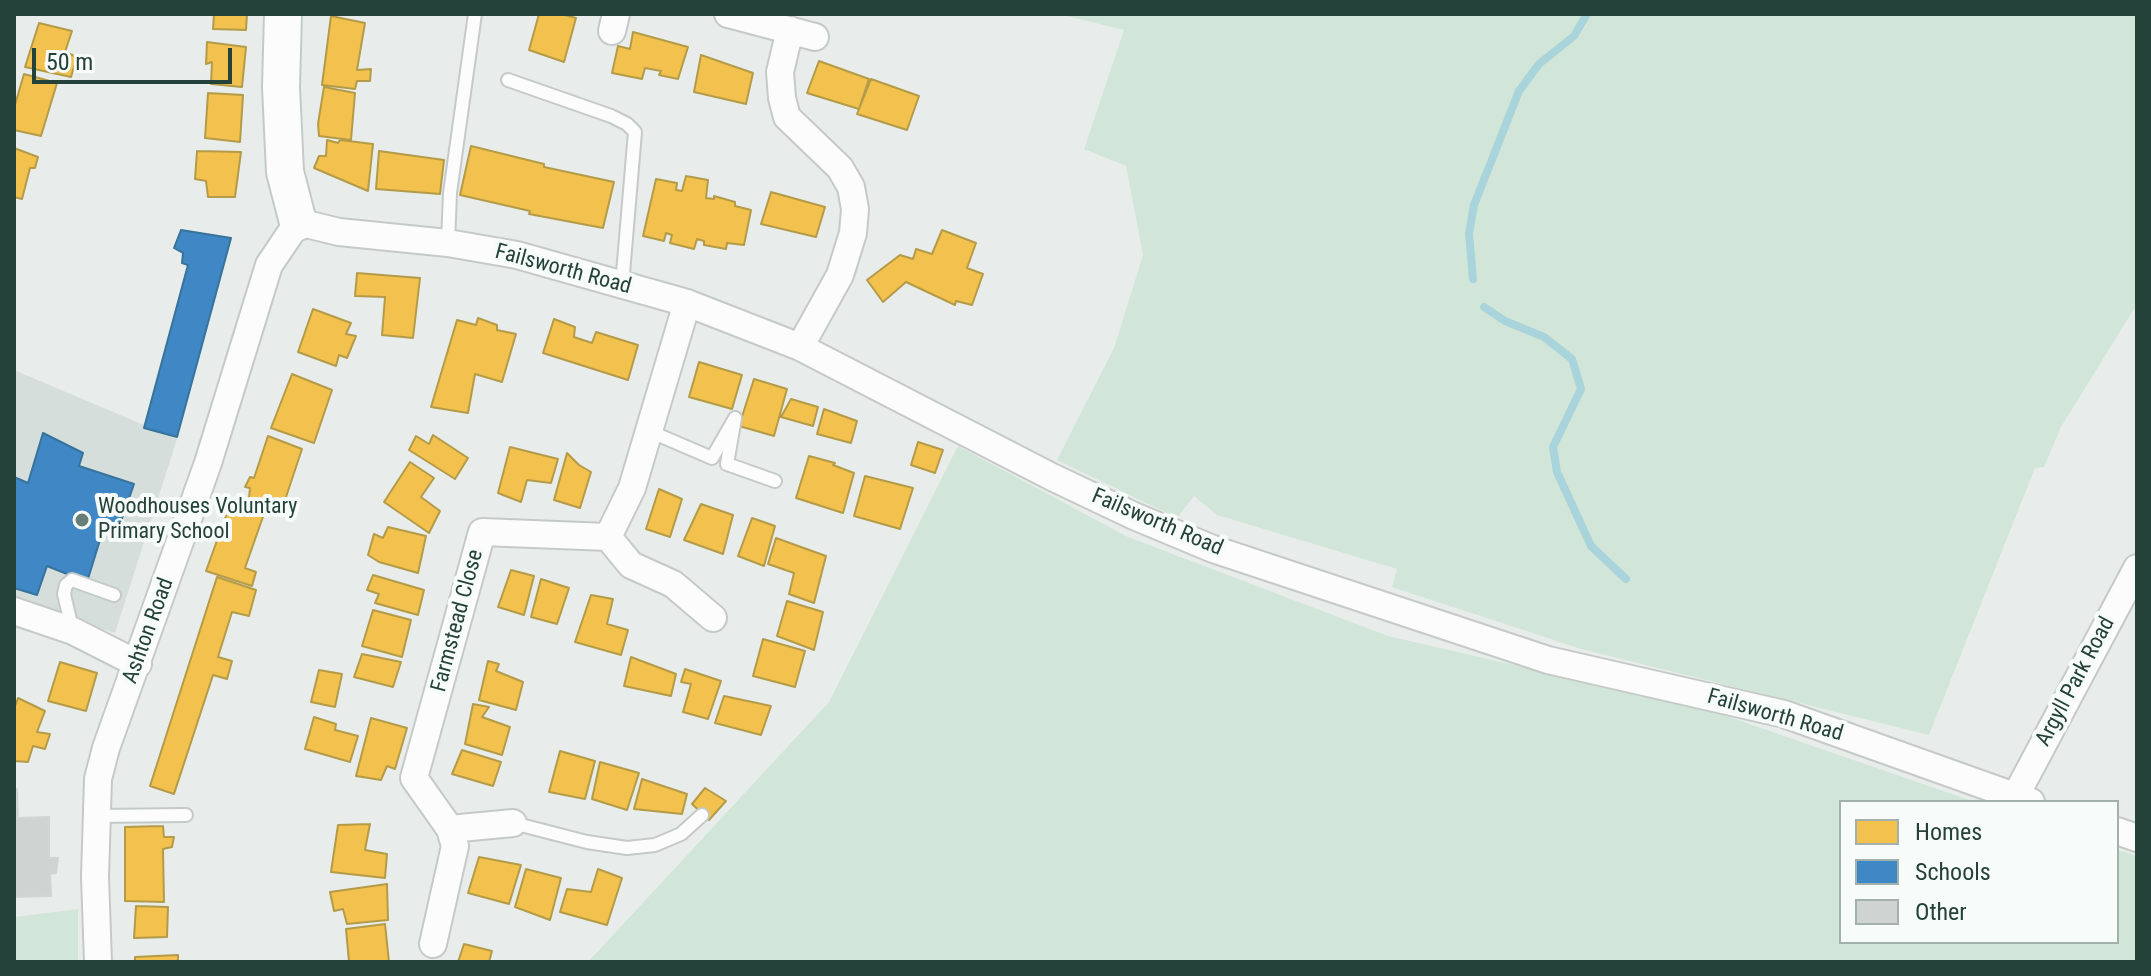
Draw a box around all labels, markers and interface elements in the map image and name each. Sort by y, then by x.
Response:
scale bar [36,32,236,82]
text: 50 m [46,48,93,76]
street label: Failsworth Road [492,239,634,301]
street label: Failsworth Road [1087,484,1227,562]
place label: Woodhouses Voluntary Primary School [98,494,297,546]
marker: Woodhouses Voluntary Primary School [73,511,91,529]
street label: Farmstead Close [426,547,490,695]
street label: Ashton Road [118,575,180,687]
street label: Argyll Park Road [2031,613,2121,751]
street label: Failsworth Road [1704,684,1846,748]
legend [1839,800,2119,944]
text: Homes [1915,818,1982,846]
text: Schools [1915,858,1991,886]
text: Other [1915,898,1967,926]

